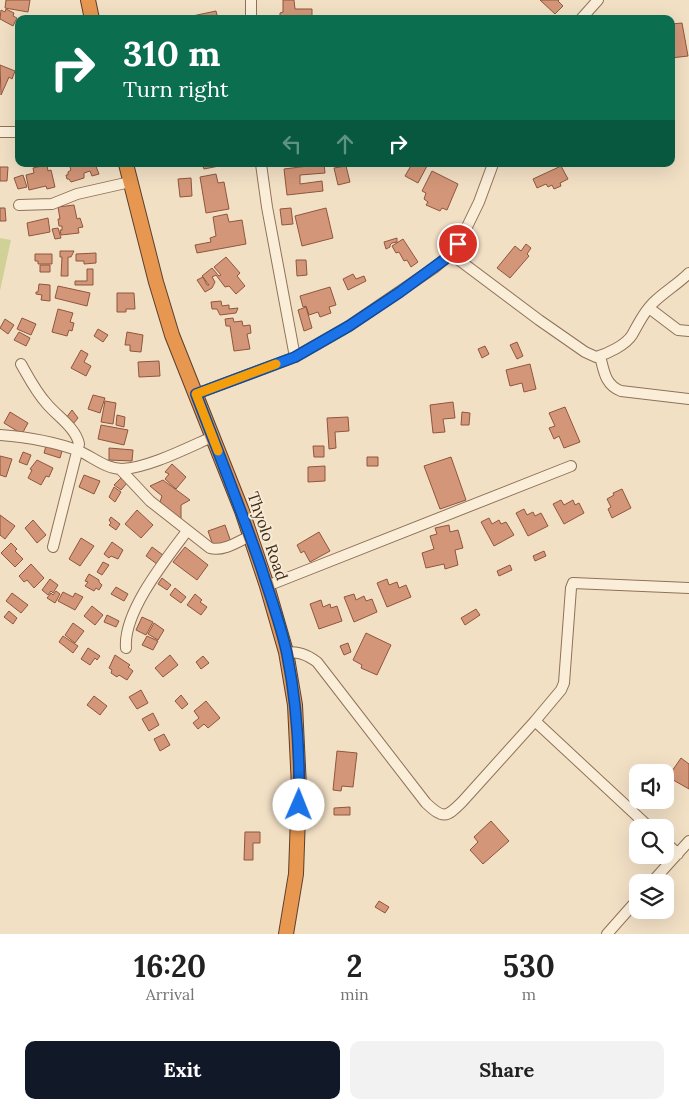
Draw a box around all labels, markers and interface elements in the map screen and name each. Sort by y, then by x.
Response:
text: 310 m [123,31,220,76]
icon: right [40,35,105,100]
text: Turn right [123,75,228,103]
icon: left [278,130,306,158]
icon: ahead [331,130,359,158]
icon: right [384,130,412,158]
pin [437,223,479,265]
icon: arrive [444,230,472,258]
street label: Thyolo Road [244,489,293,583]
map controls [629,764,674,919]
button: sound [629,764,674,809]
position arrow [272,778,324,830]
button: search [629,819,674,864]
button: layers [629,874,674,919]
text: 16:20 [134,947,206,985]
text: 2 [346,947,362,985]
text: 530 [503,947,555,985]
text: Arrival [146,984,195,1004]
text: min [340,984,369,1004]
text: m [522,984,536,1004]
button: Exit [25,1041,340,1099]
button: Share [350,1041,664,1099]

